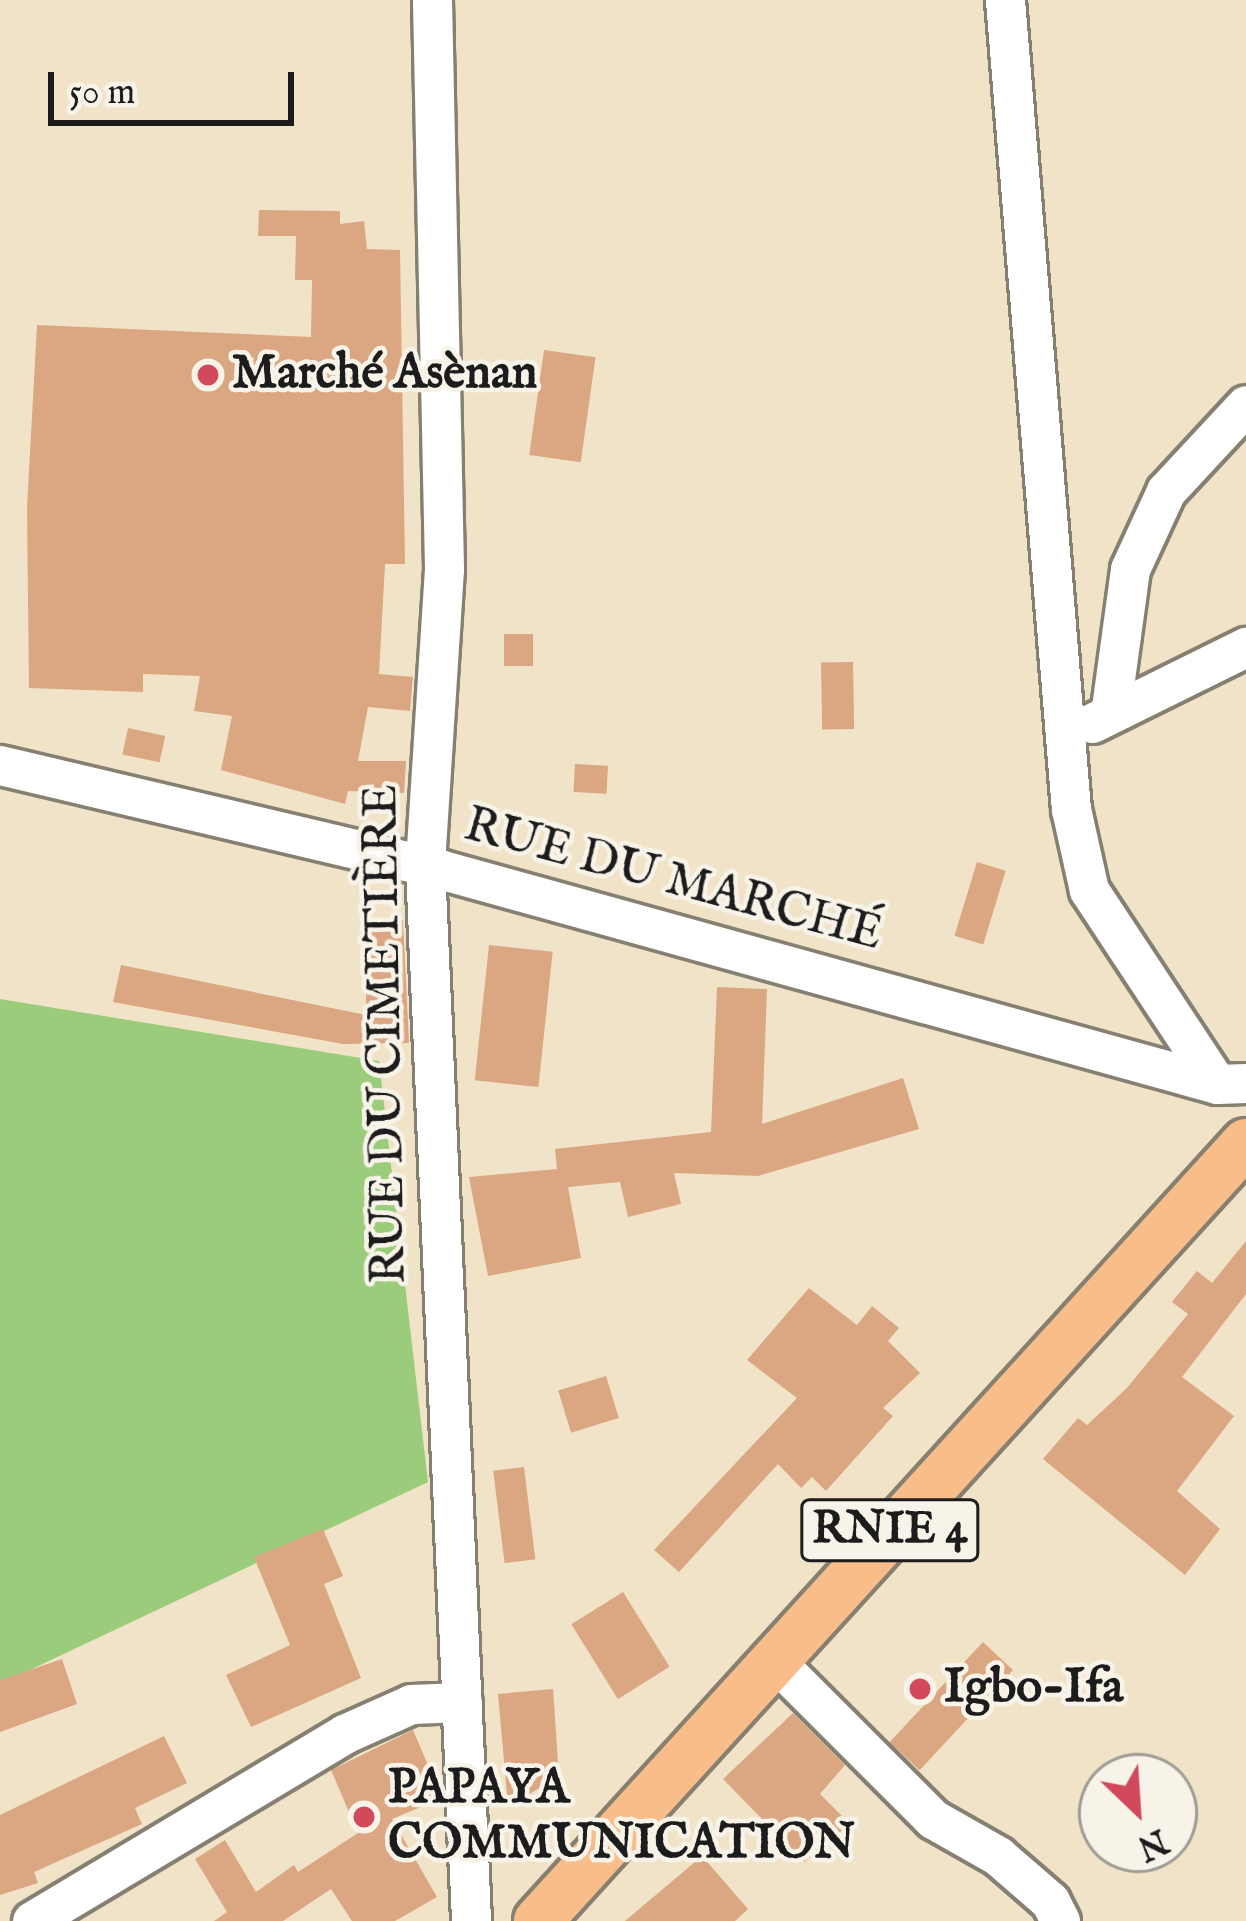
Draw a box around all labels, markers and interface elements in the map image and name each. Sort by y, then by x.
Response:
scale bar [54,48,300,122]
text: 50 m [69,70,135,116]
place label: Marché Asènan [232,346,537,404]
marker: Marché Asènan [195,362,221,388]
street label: RUE DU CIMETIÈRE [354,784,420,1284]
street label: RUE DU MARCHÉ [458,798,888,964]
road number: RNIE 4 [800,1491,980,1569]
place label: Igbo-Ifa [944,1660,1123,1718]
marker: Igbo-Ifa [907,1676,933,1702]
north arrow [1078,1753,1198,1873]
place label: PAPAYA COMMUNICATION [388,1760,855,1873]
marker: PAPAYA COMMUNICATION [351,1804,377,1830]
text: N [1130,1818,1174,1868]

